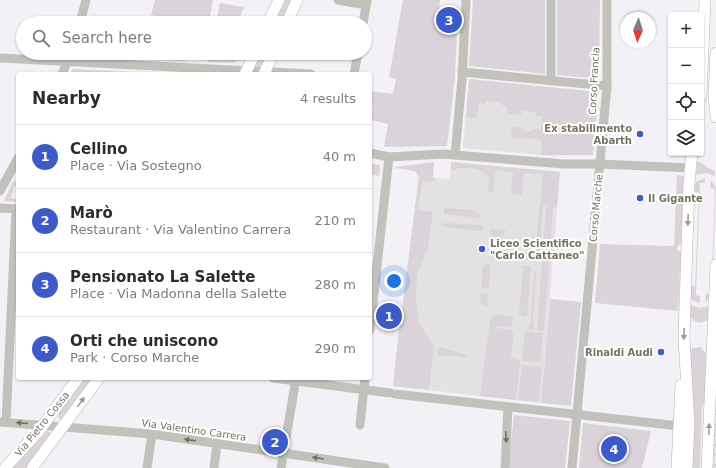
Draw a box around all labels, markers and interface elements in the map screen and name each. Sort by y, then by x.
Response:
pin: 3 [436,5,462,35]
north arrow [620,12,656,48]
map controls [668,12,704,156]
button: + [668,12,704,48]
search box [16,16,372,60]
icon: search [30,27,52,49]
text: Search here [62,29,152,47]
street label: Corso Francia [587,47,601,115]
button: − [668,48,704,84]
button: locate [668,84,704,120]
text: Nearby [32,88,101,108]
text: 4 results [300,91,356,106]
button: layers [668,120,704,156]
place label: Ex stabilimento Abarth [544,123,632,146]
marker: Ex stabilimento Abarth [635,129,645,139]
text: Cellino [70,140,128,158]
text: 1 [40,149,50,164]
text: 40 m [323,149,356,164]
text: Place · Via Sostegno [70,158,202,173]
street label: Corso Marche [588,173,604,243]
marker: Il Gigante [635,193,645,203]
place label: Il Gigante [648,193,703,204]
text: Marò [70,204,113,222]
text: 2 [40,213,50,228]
text: 210 m [314,213,356,228]
one-way arrow [685,214,691,227]
text: Restaurant · Via Valentino Carrera [70,222,291,237]
place label: Liceo Scientifico "Carlo Cattaneo" [490,238,584,261]
marker: Liceo Scientifico "Carlo Cattaneo" [477,244,487,254]
text: Pensionato La Salette [70,268,255,286]
your location [384,271,404,291]
text: 3 [40,277,50,292]
text: 280 m [314,277,356,292]
text: Place · Via Madonna della Salette [70,286,287,301]
pin: 1 [376,301,402,331]
one-way arrow [681,328,687,341]
text: Orti che uniscono [70,332,218,350]
text: 4 [40,341,50,356]
text: 290 m [314,341,356,356]
place label: Rinaldi Audi [585,347,653,358]
marker: Rinaldi Audi [656,347,666,357]
text: Park · Corso Marche [70,350,199,365]
street label: Via Pietro Cossa [12,389,72,459]
one-way arrow [77,397,86,408]
street label: Via Valentino Carrera [141,417,247,443]
one-way arrow [16,420,28,427]
one-way arrow [705,423,712,435]
pin: 2 [262,427,288,457]
one-way arrow [502,431,509,443]
pin: 4 [601,434,627,464]
one-way arrow [184,437,196,443]
one-way arrow [312,455,324,461]

